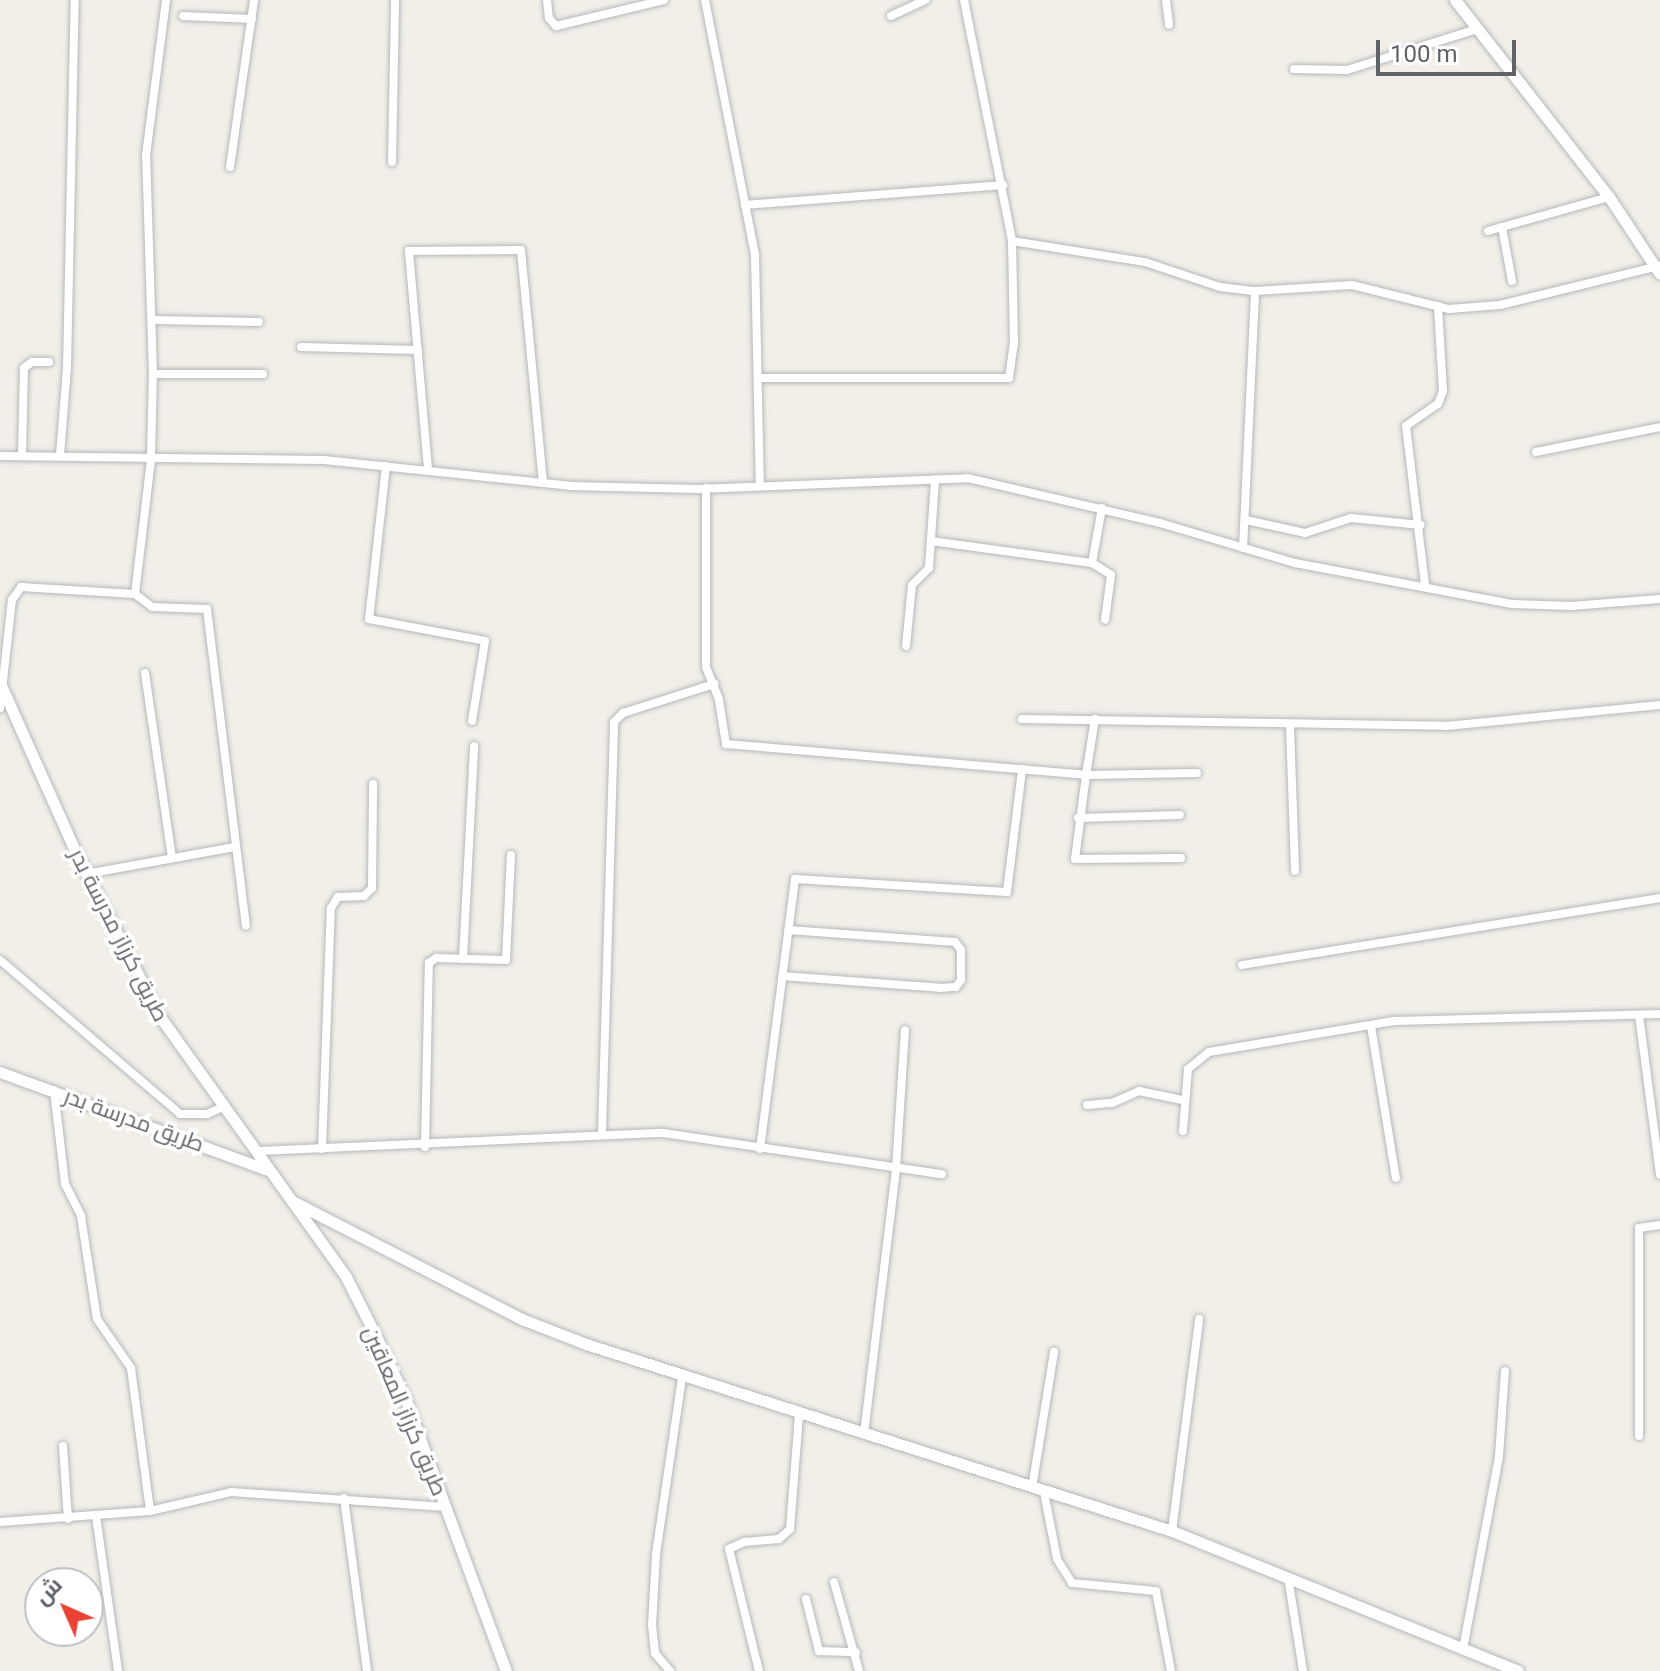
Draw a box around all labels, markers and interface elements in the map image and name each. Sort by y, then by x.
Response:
scale bar [1380,24,1520,74]
text: 100 m [1390,40,1457,68]
street label: طريق كرزاز مدرسة بدر [64,844,174,1026]
street label: طريق مدرسة بدر [60,1082,208,1158]
street label: طريق كرزاز المعاقين [357,1322,453,1500]
north arrow [24,1567,104,1647]
text: ش [29,1572,67,1610]

